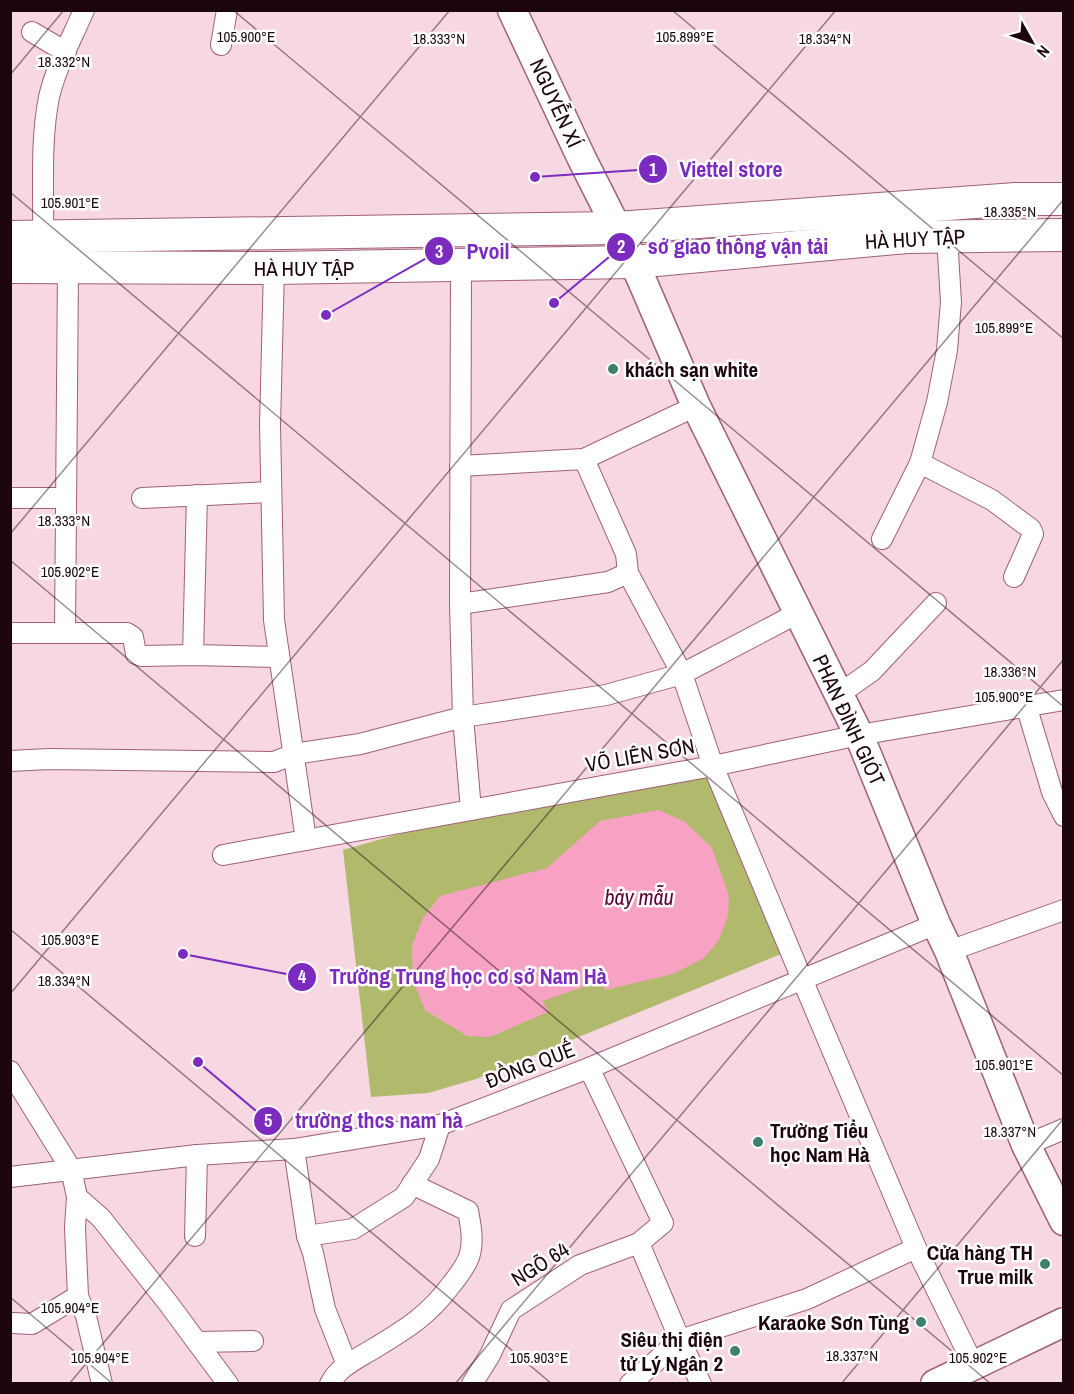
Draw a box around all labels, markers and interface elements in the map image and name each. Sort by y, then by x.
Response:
north arrow [1002,12,1062,72]
text: 105.900°E [217,26,275,47]
text: 105.899°E [656,26,714,47]
text: 18.333°N [413,28,465,49]
text: 18.334°N [799,28,851,49]
text: N [1032,41,1055,62]
text: 18.332°N [38,51,90,72]
street label: NGUYỄN XÍ [523,54,589,152]
callout: Viettel store [638,149,795,189]
text: Viettel store [680,154,782,184]
text: 1 [649,157,658,182]
text: 105.901°E [41,192,99,213]
text: 18.335°N [984,201,1036,222]
street label: HÀ HUY TẬP [864,222,966,256]
callout: sở giao thông vận tải [606,227,840,267]
callout: Pvoil [424,231,521,271]
text: sở giao thông vận tải [648,231,828,261]
text: 2 [617,234,625,259]
text: Pvoil [466,236,510,266]
text: 3 [435,239,443,264]
street label: HÀ HUY TẬP [254,254,354,283]
text: 105.899°E [975,317,1033,338]
place label: khách sạn white [625,355,758,384]
marker: khách sạn white [606,362,620,376]
text: 18.333°N [38,510,90,531]
text: 105.902°E [41,561,99,582]
street label: PHAN ĐÌNH GIÓT [806,650,892,791]
text: 18.336°N [984,661,1036,682]
text: 105.900°E [975,686,1033,707]
street label: VÕ LIÊN SƠN [583,731,697,779]
water label: bảy mẫu [604,882,674,912]
text: 105.903°E [41,929,99,950]
callout: Trường Trung học cơ sở Nam Hà [287,957,619,997]
text: Trường Trung học cơ sở Nam Hà [329,961,607,991]
text: 4 [298,964,307,989]
text: 18.334°N [38,970,90,991]
street label: ĐỒNG QUẾ [481,1035,579,1095]
text: 105.901°E [975,1054,1033,1075]
callout: trường thcs nam hà [253,1101,474,1141]
text: trường thcs nam hà [295,1105,463,1135]
text: 5 [264,1108,272,1133]
place label: Trường Tiểu học Nam Hà [770,1116,870,1169]
text: 18.337°N [984,1121,1036,1142]
marker: Trường Tiểu học Nam Hà [751,1135,765,1149]
street label: NGÕ 64 [506,1235,575,1293]
place label: Cửa hàng TH True milk [927,1238,1033,1291]
marker: Cửa hàng TH True milk [1038,1257,1052,1271]
text: 105.904°E [41,1297,99,1318]
place label: Karaoke Sơn Tùng [758,1308,909,1337]
marker: Karaoke Sơn Tùng [914,1315,928,1329]
place label: Siêu thị điện tử Lý Ngân 2 [620,1325,723,1378]
marker: Siêu thị điện tử Lý Ngân 2 [728,1344,742,1358]
text: 18.337°N [826,1345,878,1366]
text: 105.904°E [71,1347,129,1368]
text: 105.903°E [510,1347,568,1368]
text: 105.902°E [949,1347,1007,1368]

